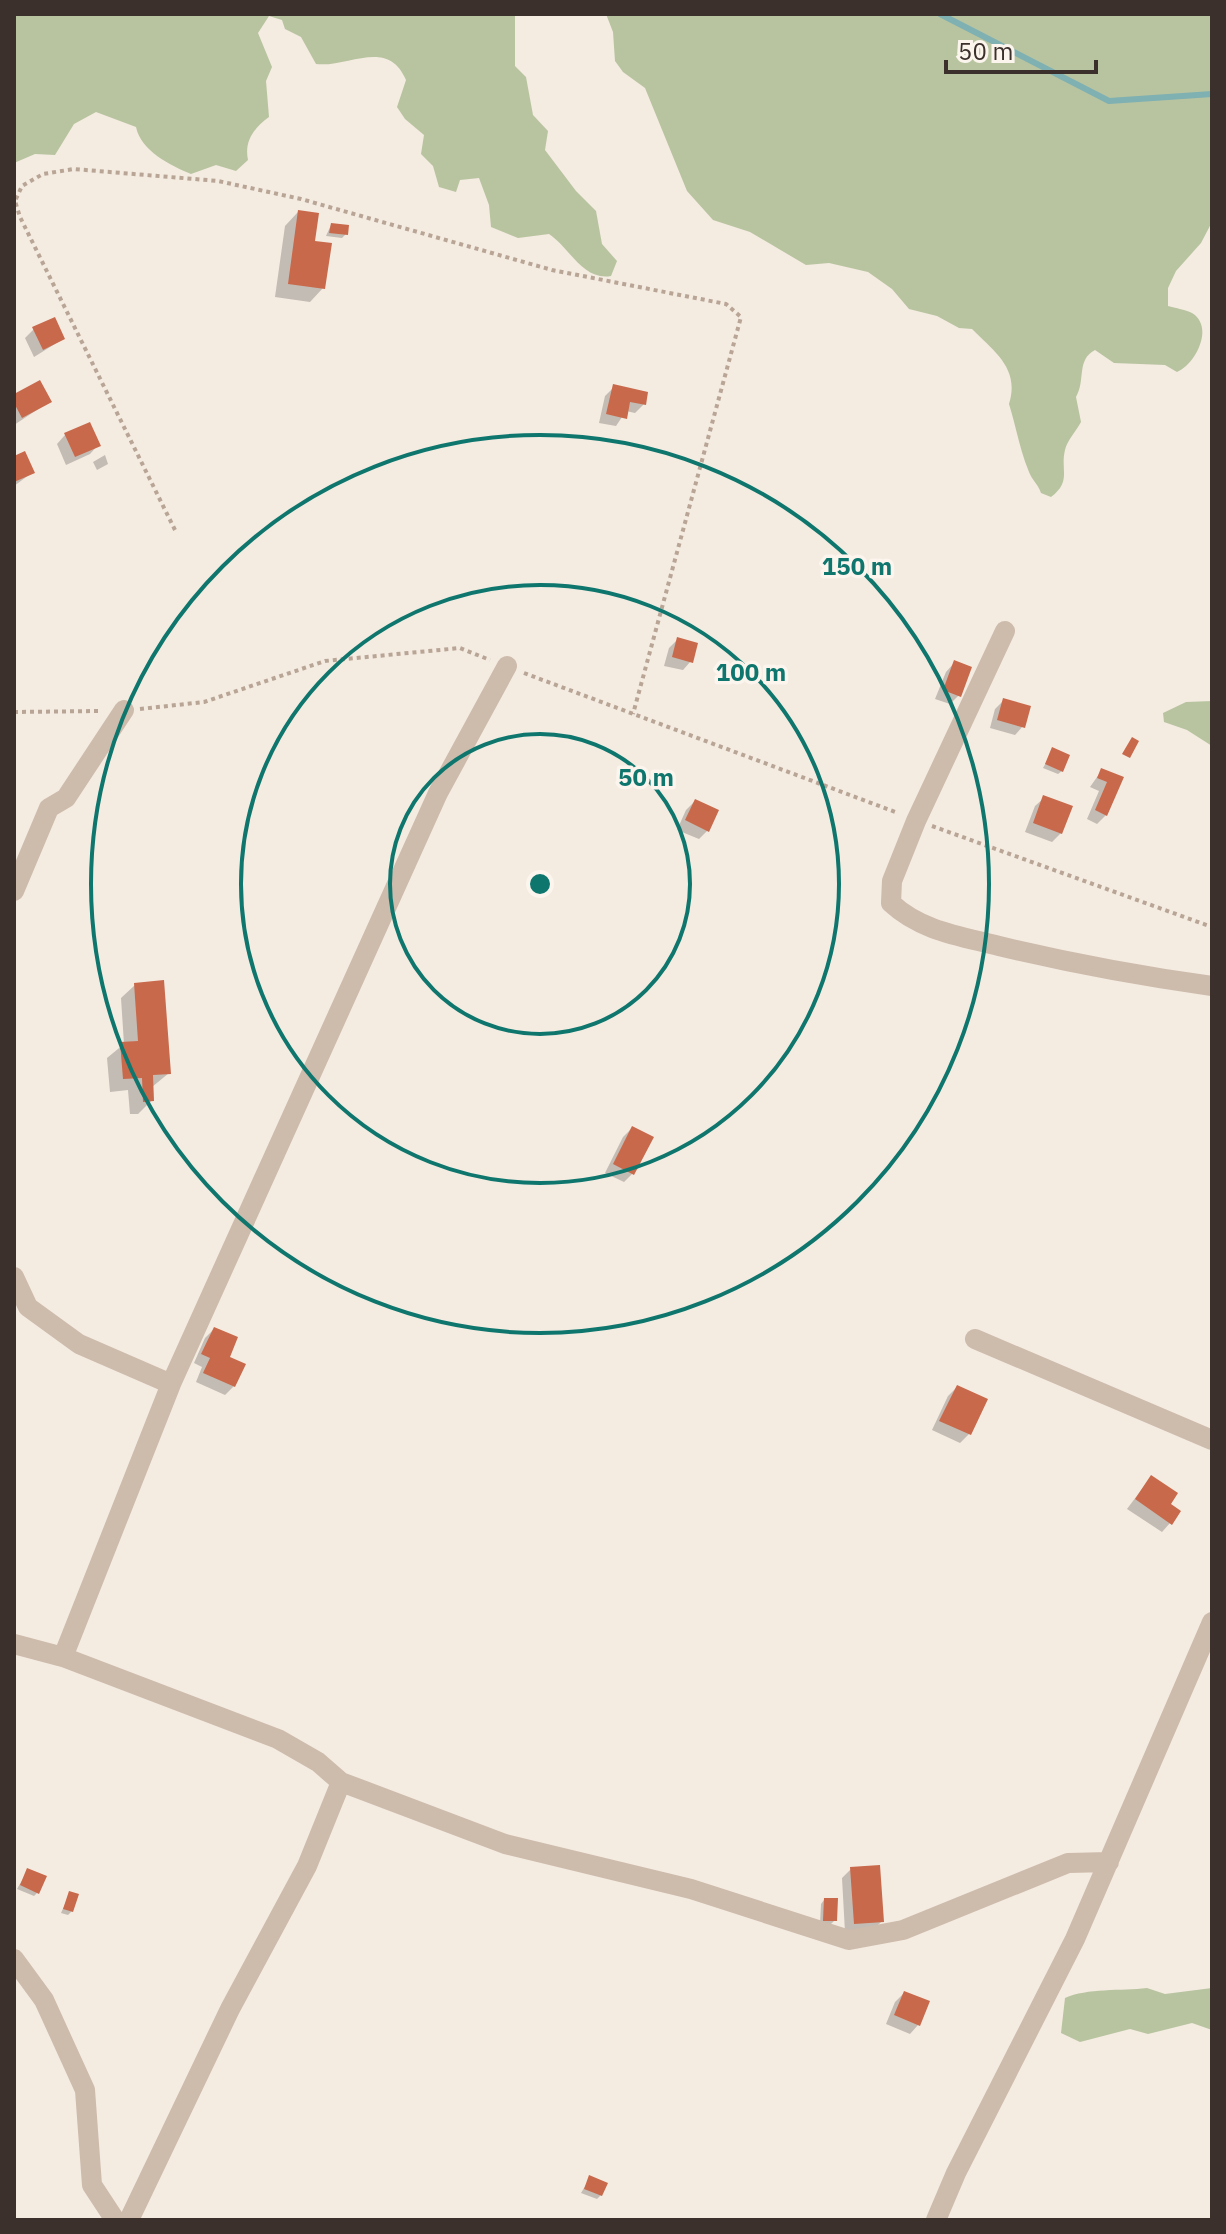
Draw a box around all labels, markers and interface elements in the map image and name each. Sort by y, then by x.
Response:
scale bar [946,24,1096,74]
text: 50 m [958,35,1013,67]
text: 150 m [822,550,892,582]
text: 100 m [716,656,786,688]
text: 50 m [618,761,674,793]
centre of rings [526,870,554,898]

